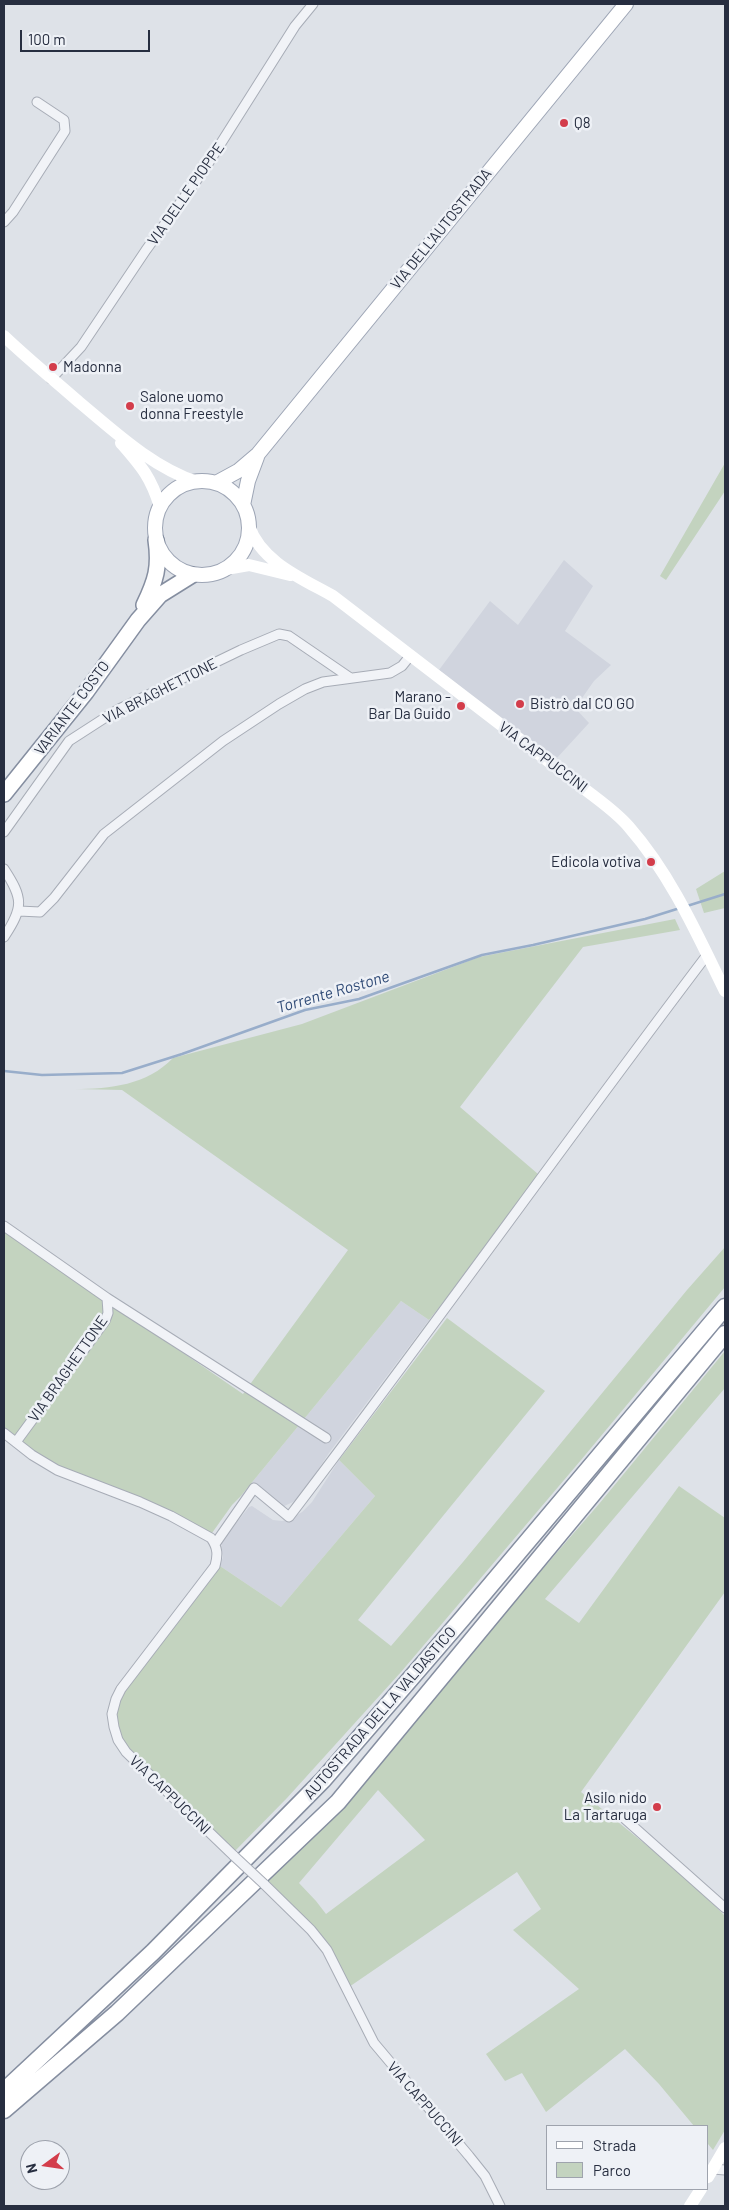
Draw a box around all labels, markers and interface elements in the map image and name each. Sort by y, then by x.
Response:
scale bar [22,20,152,52]
text: 100 m [28,30,66,48]
place label: Q8 [574,114,590,132]
marker: Q8 [558,117,570,129]
street label: VIA DELLE PIOPPE [144,139,228,249]
street label: VIA DELL'AUTOSTRADA [387,165,495,293]
place label: Madonna [63,358,122,376]
marker: Madonna [47,361,59,373]
place label: Salone uomo donna Freestyle [140,388,244,423]
marker: Salone uomo donna Freestyle [124,400,136,412]
street label: VIA BRAGHETTONE [100,654,220,728]
street label: VARIANTE COSTO [31,657,113,759]
place label: Marano - Bar Da Guido [368,688,451,723]
place label: Bistrò dal CO GO [530,695,635,713]
marker: Bistrò dal CO GO [514,698,526,710]
marker: Marano - Bar Da Guido [455,700,467,712]
street label: VIA CAPPUCCINI [495,718,591,796]
place label: Edicola votiva [551,853,641,871]
marker: Edicola votiva [645,856,657,868]
water label: Torrente Rostone [274,967,392,1017]
street label: VIA BRAGHETTONE [25,1312,111,1426]
street label: AUTOSTRADA DELLA VALDASTICO [300,1623,460,1803]
street label: VIA CAPPUCCINI [125,1752,215,1838]
place label: Asilo nido La Tartaruga [564,1789,647,1824]
marker: Asilo nido La Tartaruga [651,1801,663,1813]
street label: VIA CAPPUCCINI [383,2058,467,2150]
legend [546,2125,709,2190]
text: Strada [593,2136,636,2154]
north arrow [20,2140,70,2190]
text: Parco [593,2161,631,2179]
text: N [22,2162,40,2175]

